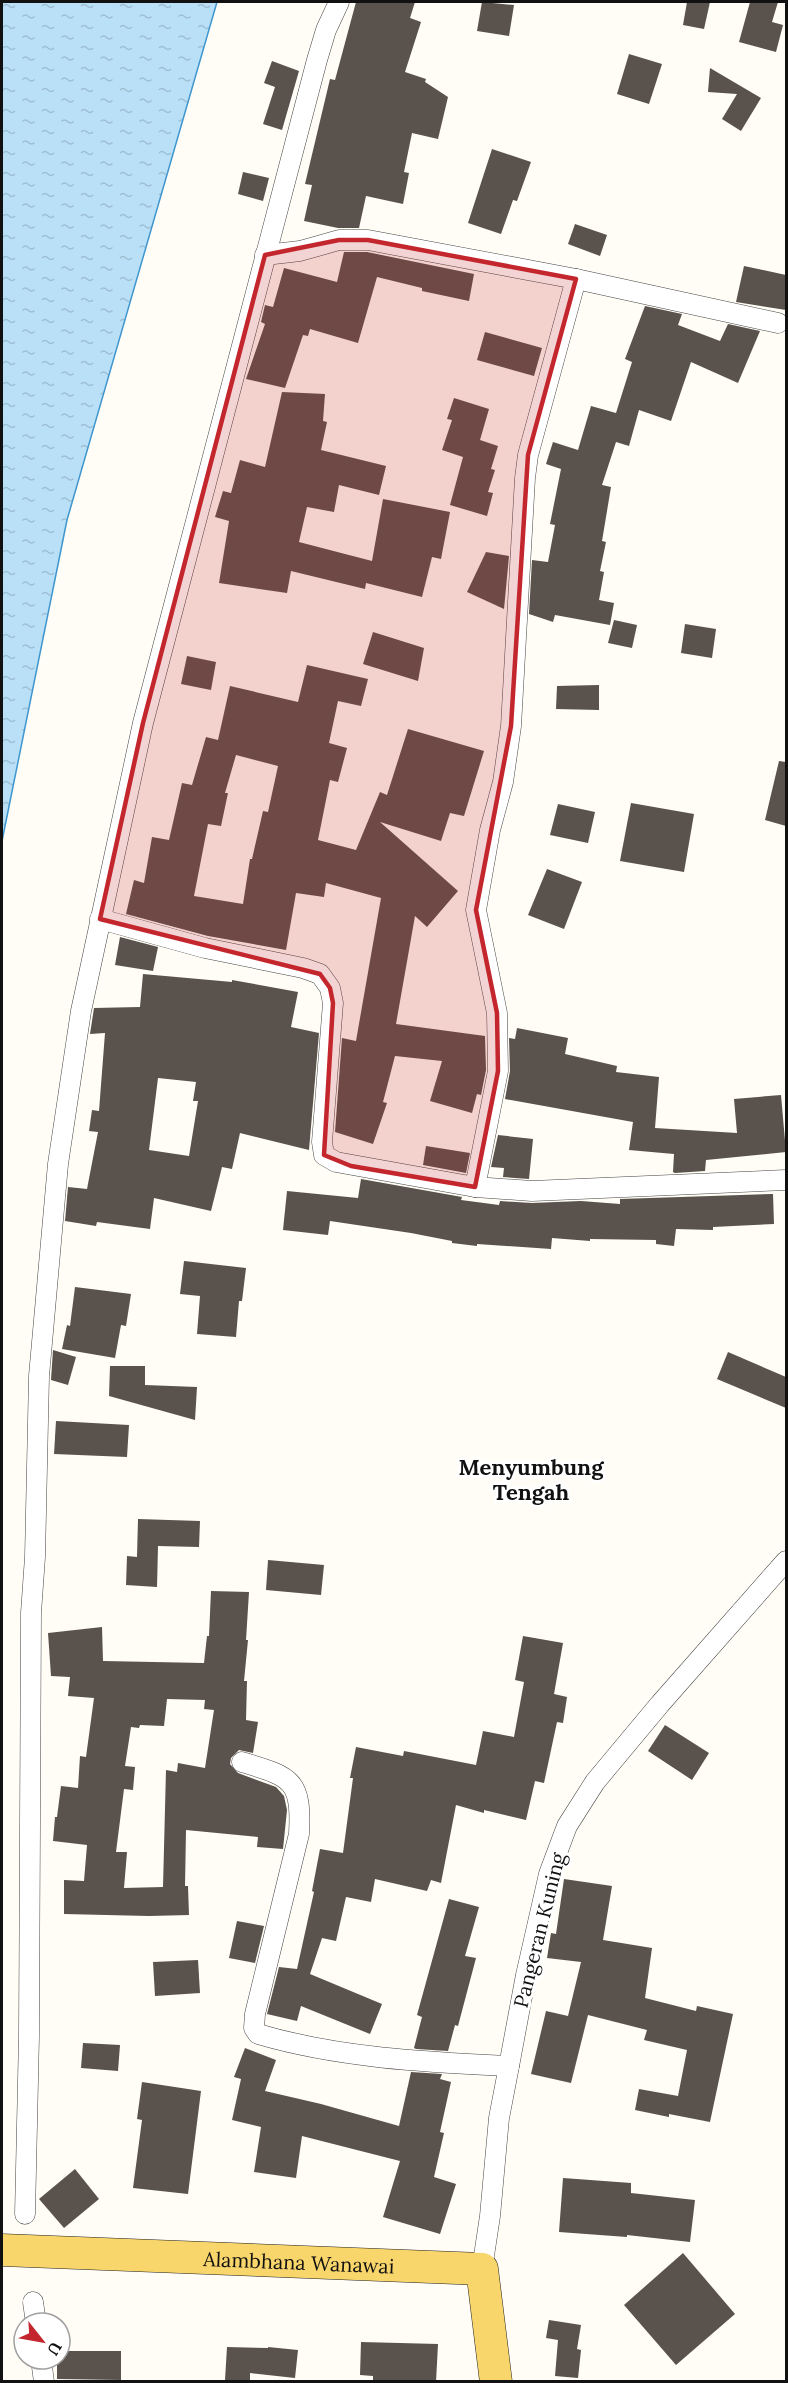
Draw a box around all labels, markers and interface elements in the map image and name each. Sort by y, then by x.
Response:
district label: Menyumbung Tengah [459,1453,604,1506]
street label: Pangeran Kuning [508,1849,571,2010]
street label: Alambhana Wanawai [202,2245,395,2278]
north arrow [12,2311,72,2371]
text: U [43,2338,67,2359]

